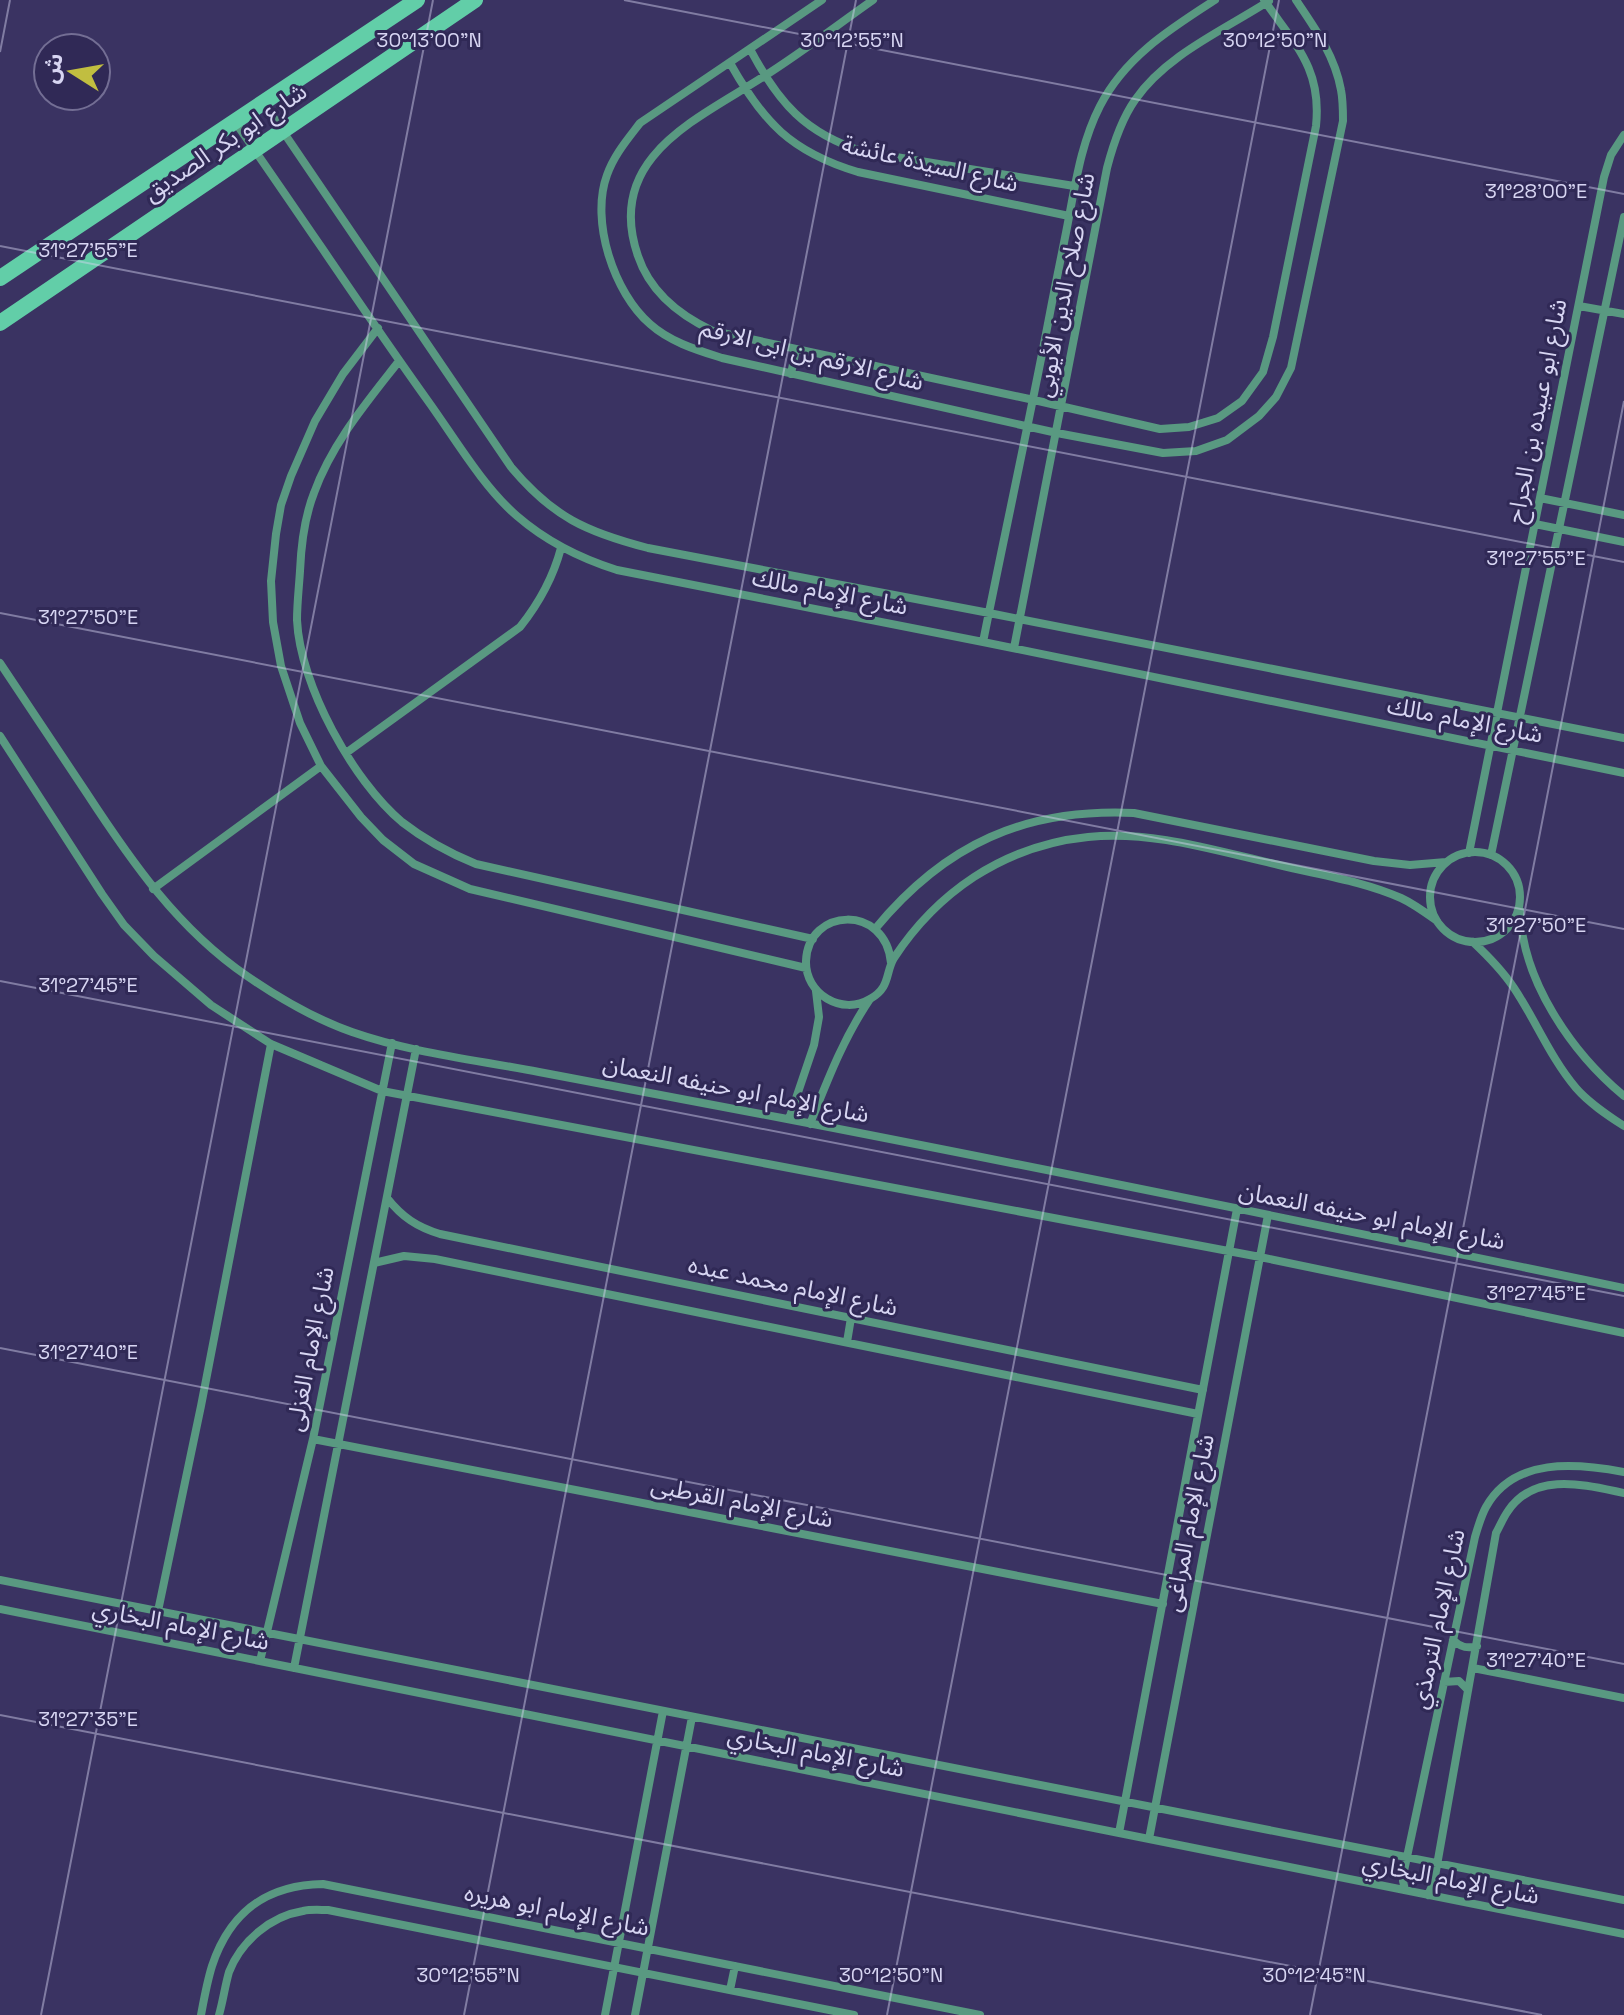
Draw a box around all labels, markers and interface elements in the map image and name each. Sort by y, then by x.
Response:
text: 30°13'00"N [376,27,482,53]
text: 30°12'55"N [800,27,904,53]
text: 30°12'50"N [1223,27,1327,53]
north arrow [32,32,112,112]
text: ش [36,51,69,86]
street label: شارع ابو بكر الصديق [137,75,314,209]
street label: شارع السيدة عائشة [838,128,1022,201]
street label: شارع صلاح الدين الأيوبي [1028,170,1105,401]
text: 31°28'00"E [1485,178,1587,204]
text: 31°27'55"E [38,237,138,263]
street label: شارع ابو عبيده بن الجراح [1500,296,1575,526]
street label: شارع الارقم بن ابى الارقم [697,312,927,399]
text: 31°27'55"E [1486,545,1586,571]
street label: شارع الإمام مالك [749,561,911,625]
text: 31°27'50"E [38,604,138,630]
street label: شارع الإمام مالك [1384,689,1546,753]
text: 31°27'50"E [1486,912,1586,938]
text: 31°27'45"E [38,972,138,998]
street label: شارع الإمام ابو حنيفه النعمان [600,1047,872,1132]
street label: شارع الإمام ابو حنيفه النعمان [1236,1174,1508,1259]
street label: شارع الإمام محمد عبده [685,1248,901,1326]
street label: شارع الإمام الغزلى [278,1264,344,1435]
text: 31°27'45"E [1486,1280,1586,1306]
text: 31°27'40"E [38,1339,138,1365]
street label: شارع الإمام المراغى [1156,1432,1224,1615]
street label: شارع الإمام القرطبى [648,1469,836,1537]
street label: شارع الإمام الترمذي [1403,1526,1475,1712]
street label: شارع الإمام البخاري [89,1592,272,1660]
text: 31°27'40"E [1486,1647,1586,1673]
text: 31°27'35"E [38,1706,138,1732]
street label: شارع الإمام البخاري [724,1719,907,1787]
street label: شارع الإمام البخاري [1359,1846,1542,1914]
street label: شارع الإمام ابو هريره [461,1876,652,1946]
text: 30°12'55"N [416,1962,520,1988]
text: 30°12'50"N [839,1962,943,1988]
text: 30°12'45"N [1262,1962,1366,1988]

